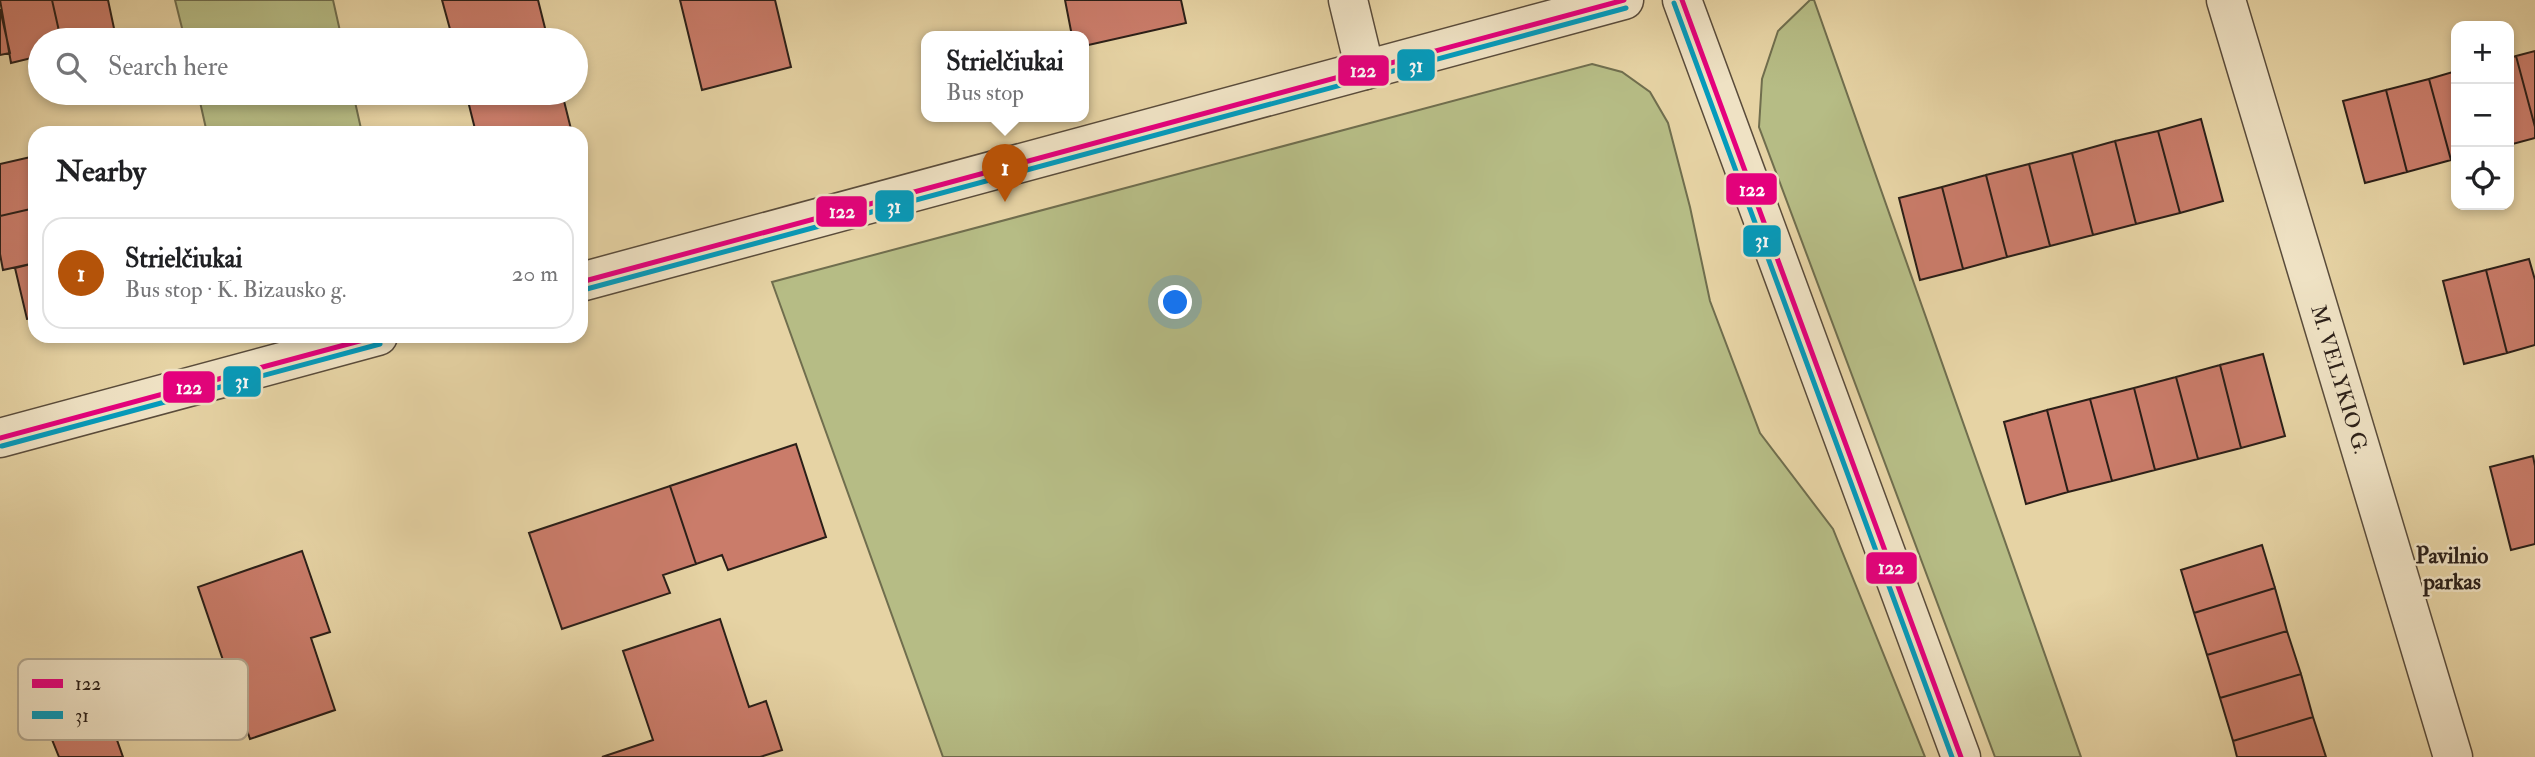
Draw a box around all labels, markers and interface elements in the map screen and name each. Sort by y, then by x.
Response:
map controls [2451,21,2514,210]
button: + [2451,21,2514,84]
search box [28,28,588,105]
popup [921,31,1089,122]
text: Strielčiukai [946,46,1064,78]
icon: search [52,48,90,86]
line badge: 31 [1396,48,1436,82]
text: Search here [108,51,228,83]
line badge: 122 [1337,54,1390,87]
text: 31 [1409,54,1423,78]
text: 122 [1350,59,1376,83]
text: Bus stop [946,78,1024,107]
button: − [2451,84,2514,147]
pin: 1 [982,144,1028,202]
button: locate [2451,147,2514,210]
text: Nearby [56,153,146,190]
line badge: 122 [1725,172,1778,206]
text: 122 [1739,178,1765,202]
line badge: 31 [874,189,915,223]
line badge: 122 [815,195,868,228]
text: 31 [887,195,901,219]
text: 122 [829,200,855,224]
line badge: 31 [1742,224,1782,258]
text: 31 [1755,229,1769,253]
text: Strielčiukai [125,243,242,275]
text: 1 [77,259,85,288]
text: 20 m [512,259,558,288]
text: Bus stop · K. Bizausko g. [125,275,346,304]
your location [1158,285,1192,319]
street label: M. VELYKIO G. [2305,302,2375,457]
line badge: 31 [222,365,262,398]
line badge: 122 [162,370,216,404]
text: 31 [235,370,249,394]
text: 122 [176,376,202,400]
district label: Pavilnio parkas [2416,541,2488,597]
line badge: 122 [1865,551,1918,585]
text: 122 [1878,556,1904,580]
legend [18,659,248,740]
text: 122 [75,672,101,696]
text: 31 [75,704,89,728]

